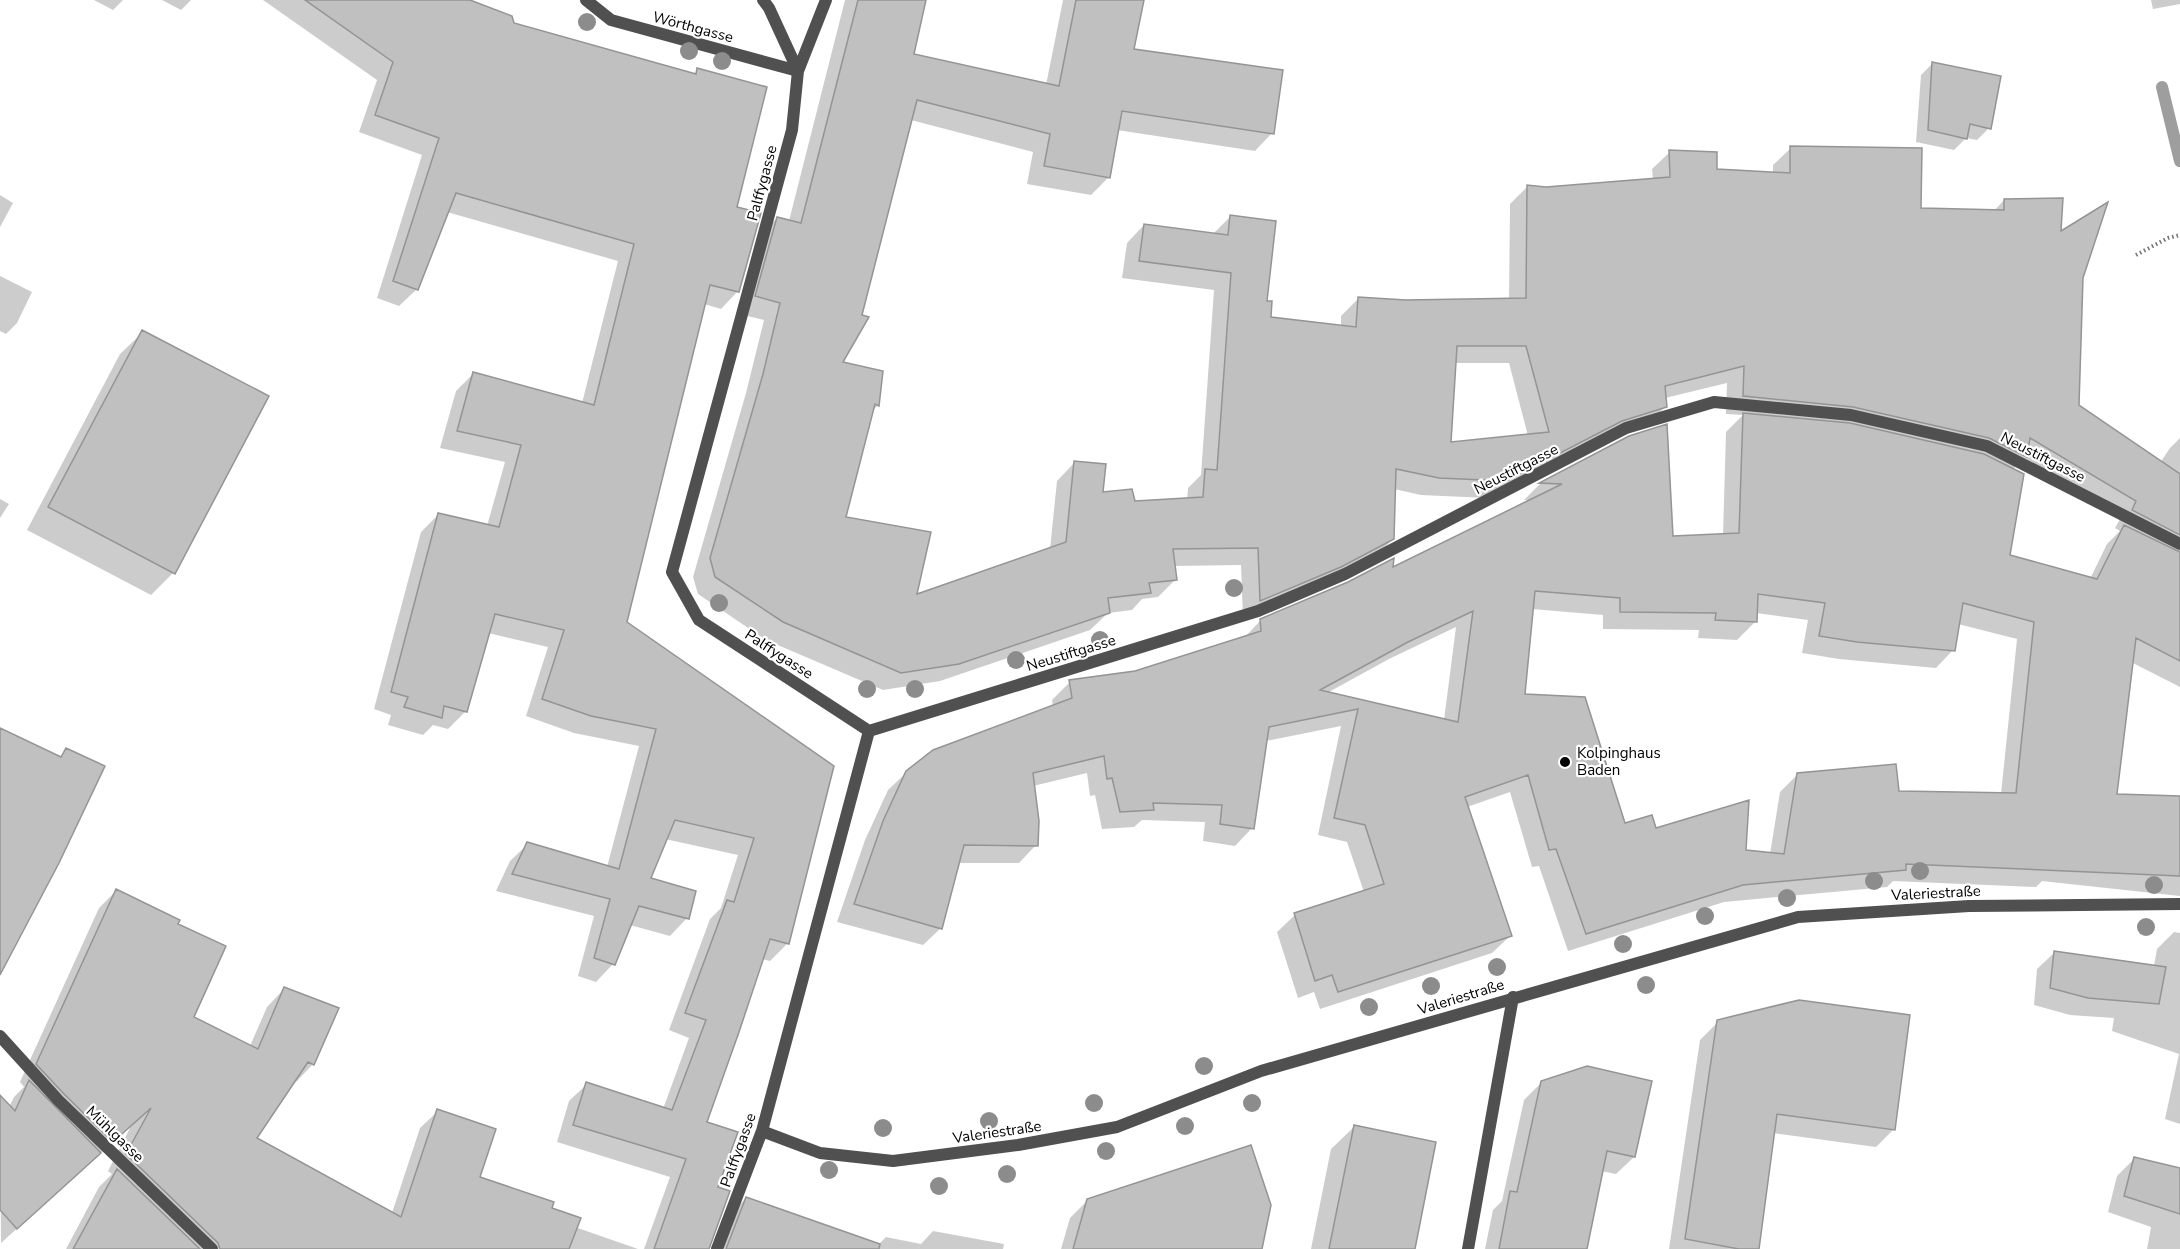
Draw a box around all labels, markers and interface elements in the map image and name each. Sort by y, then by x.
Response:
street label: Wörthgasse [650,7,736,47]
street label: Palffygasse [742,143,782,223]
street label: Neustiftgasse [1997,427,2089,487]
street label: Neustiftgasse [1470,439,1562,499]
street label: Palffygasse [741,624,817,684]
street label: Neustiftgasse [1024,630,1118,676]
place label: Kolpinghaus Baden [1577,743,1661,780]
marker: Kolpinghaus Baden [1558,755,1572,769]
street label: Valeriestraße [1890,881,1981,905]
street label: Valeriestraße [1414,974,1507,1020]
street label: Mühlgasse [82,1101,148,1167]
street label: Palffygasse [715,1110,761,1190]
street label: Valeriestraße [950,1116,1043,1148]

